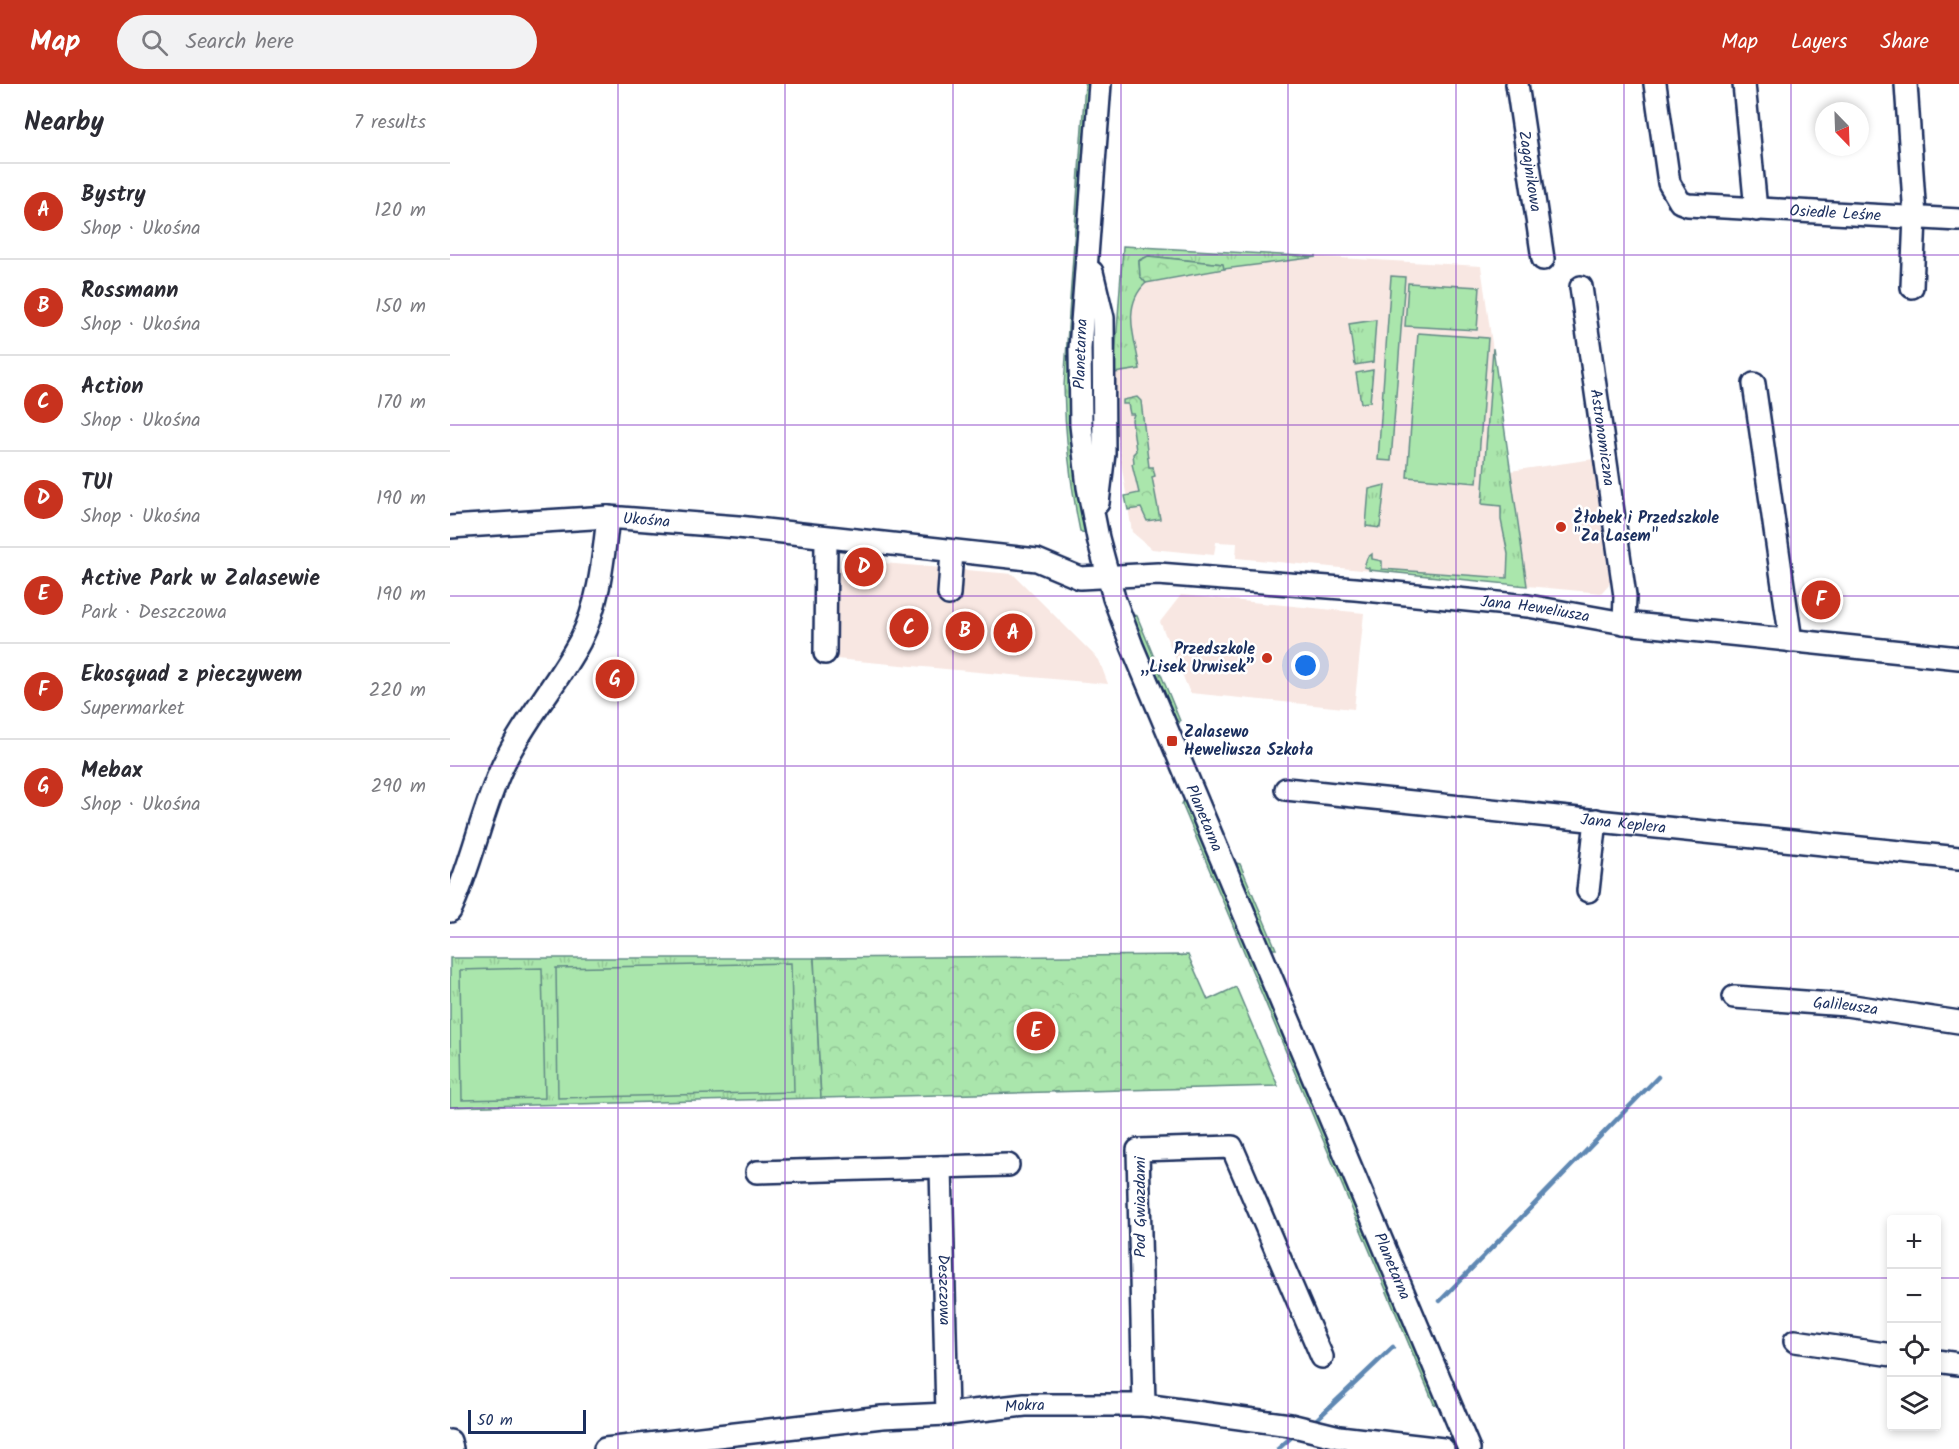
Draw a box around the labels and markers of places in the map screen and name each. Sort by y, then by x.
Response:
place label: Żłobek i Przedszkole "Za Lasem" [1573,506,1719,549]
marker: Żłobek i Przedszkole "Za Lasem" [1554,520,1568,534]
pin: D [844,544,884,590]
pin: F [1802,578,1840,622]
pin: C [890,606,928,650]
pin: B [946,608,984,654]
pin: A [994,610,1032,656]
place label: Przedszkole „Lisek Urwisek” [1140,637,1255,680]
marker: Przedszkole „Lisek Urwisek” [1260,651,1274,665]
pin: G [596,656,634,702]
place label: Zalasewo Heweliusza Szkoła [1184,720,1313,763]
marker: Zalasewo Heweliusza Szkoła [1165,734,1179,748]
pin: E [1016,1008,1056,1054]

